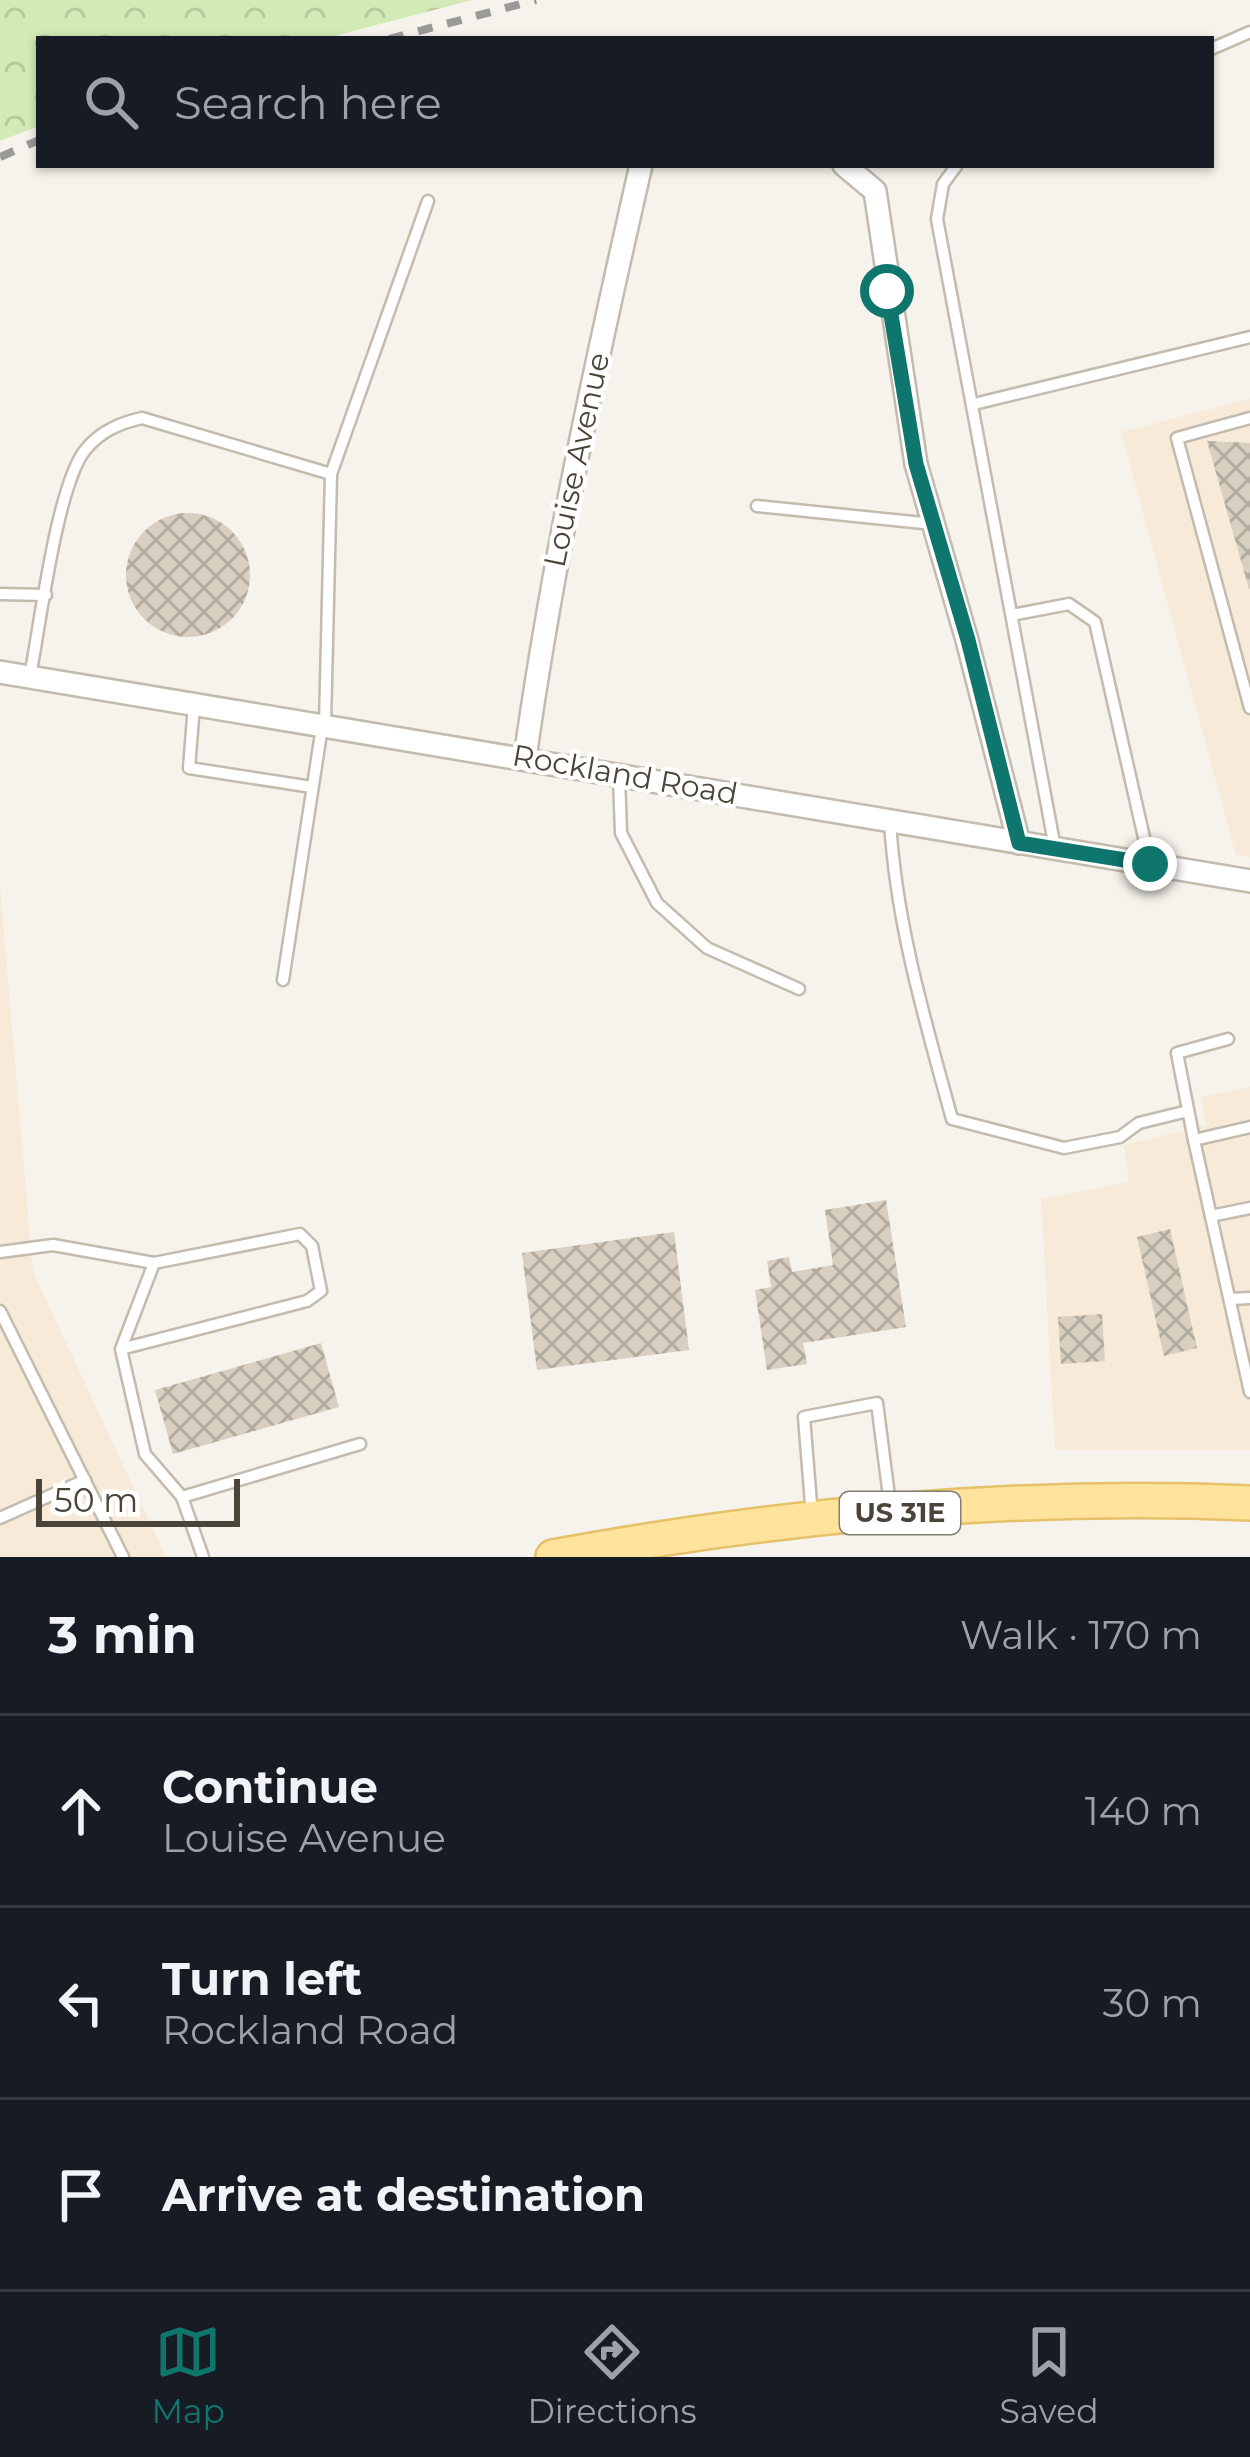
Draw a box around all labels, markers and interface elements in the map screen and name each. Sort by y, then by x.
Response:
search box [36,36,1214,168]
icon: search [78,69,144,135]
text: Search here [174,75,442,130]
route start [860,264,914,318]
street label: Louise Avenue [536,349,617,571]
street label: Rockland Road [510,737,740,813]
route end [1123,837,1177,891]
scale bar [36,1473,240,1526]
text: 50 m [54,1480,138,1520]
road number: US 31E [840,1492,960,1534]
text: 3 min [48,1604,197,1666]
text: Walk · 170 m [960,1611,1202,1659]
text: Continue [162,1759,378,1814]
icon: ahead [48,1778,114,1844]
text: 140 m [1085,1787,1202,1835]
text: Louise Avenue [162,1814,446,1862]
text: Turn left [162,1951,362,2006]
icon: left [48,1970,114,2036]
text: 30 m [1103,1979,1202,2027]
text: Rockland Road [162,2006,458,2054]
icon: arrive [48,2162,114,2228]
text: Arrive at destination [162,2167,645,2222]
tab: Map [151,2319,225,2431]
tab: Directions [528,2319,697,2431]
tab: Saved [999,2319,1099,2431]

